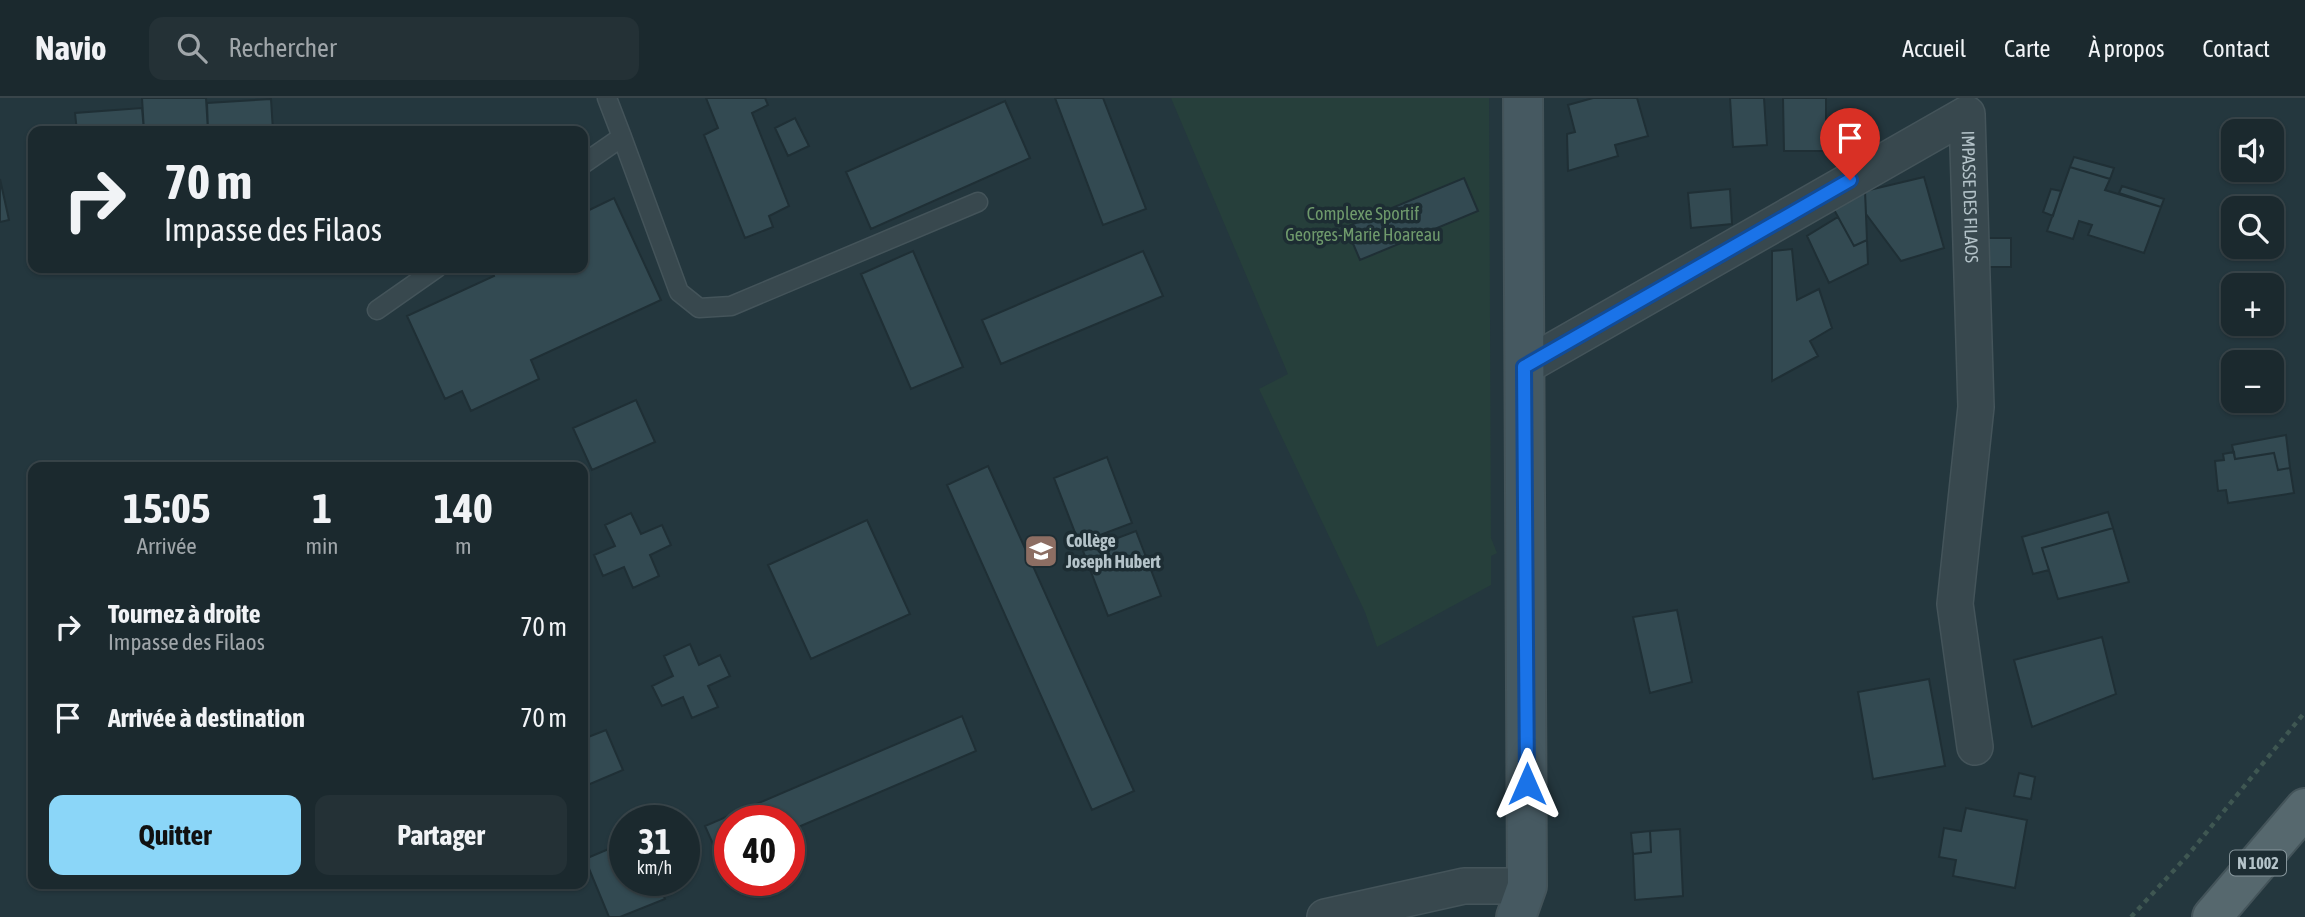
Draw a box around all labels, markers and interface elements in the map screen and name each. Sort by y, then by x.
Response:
search box [149,17,639,80]
text: Navio [35,29,107,67]
icon: search [173,29,211,67]
text: Rechercher [229,33,337,63]
text: Accueil [1902,35,1966,62]
text: Carte [2004,35,2050,62]
text: À propos [2088,35,2164,62]
text: Contact [2202,35,2270,62]
pin [1820,108,1880,180]
icon: arrive [1831,119,1869,157]
map controls [2221,119,2284,413]
button: sound [2221,119,2284,182]
street label: IMPASSE DES FILAOS [1958,130,1983,264]
text: 70 m [164,153,252,209]
icon: right [49,154,140,245]
button: search [2221,196,2284,259]
park label: Complexe Sportif Georges-Marie Hoareau [1285,203,1441,245]
text: Impasse des Filaos [164,211,382,248]
button: + [2221,273,2284,336]
button: − [2221,350,2284,413]
text: 15:05 [123,484,210,532]
text: 1 [312,484,332,532]
text: 140 [434,484,493,532]
place label: Collège Joseph Hubert [1065,530,1161,572]
school or university icon: Collège Joseph Hubert [1022,532,1060,570]
text: Arrivée [137,533,197,559]
text: min [306,533,339,559]
text: m [455,533,472,559]
text: Tournez à droite [108,599,261,629]
icon: right [49,608,87,646]
text: 70 m [520,612,567,642]
text: Impasse des Filaos [108,629,265,655]
icon: arrive [49,699,87,737]
text: Arrivée à destination [108,703,305,733]
text: 70 m [520,703,567,733]
position arrow [1490,747,1564,821]
button: Quitter [49,795,301,875]
button: Partager [315,795,567,875]
speed limit sign: 40 [714,805,805,896]
text: 31 [638,821,671,861]
road number: N 1002 [2230,850,2286,876]
text: km/h [637,857,672,878]

